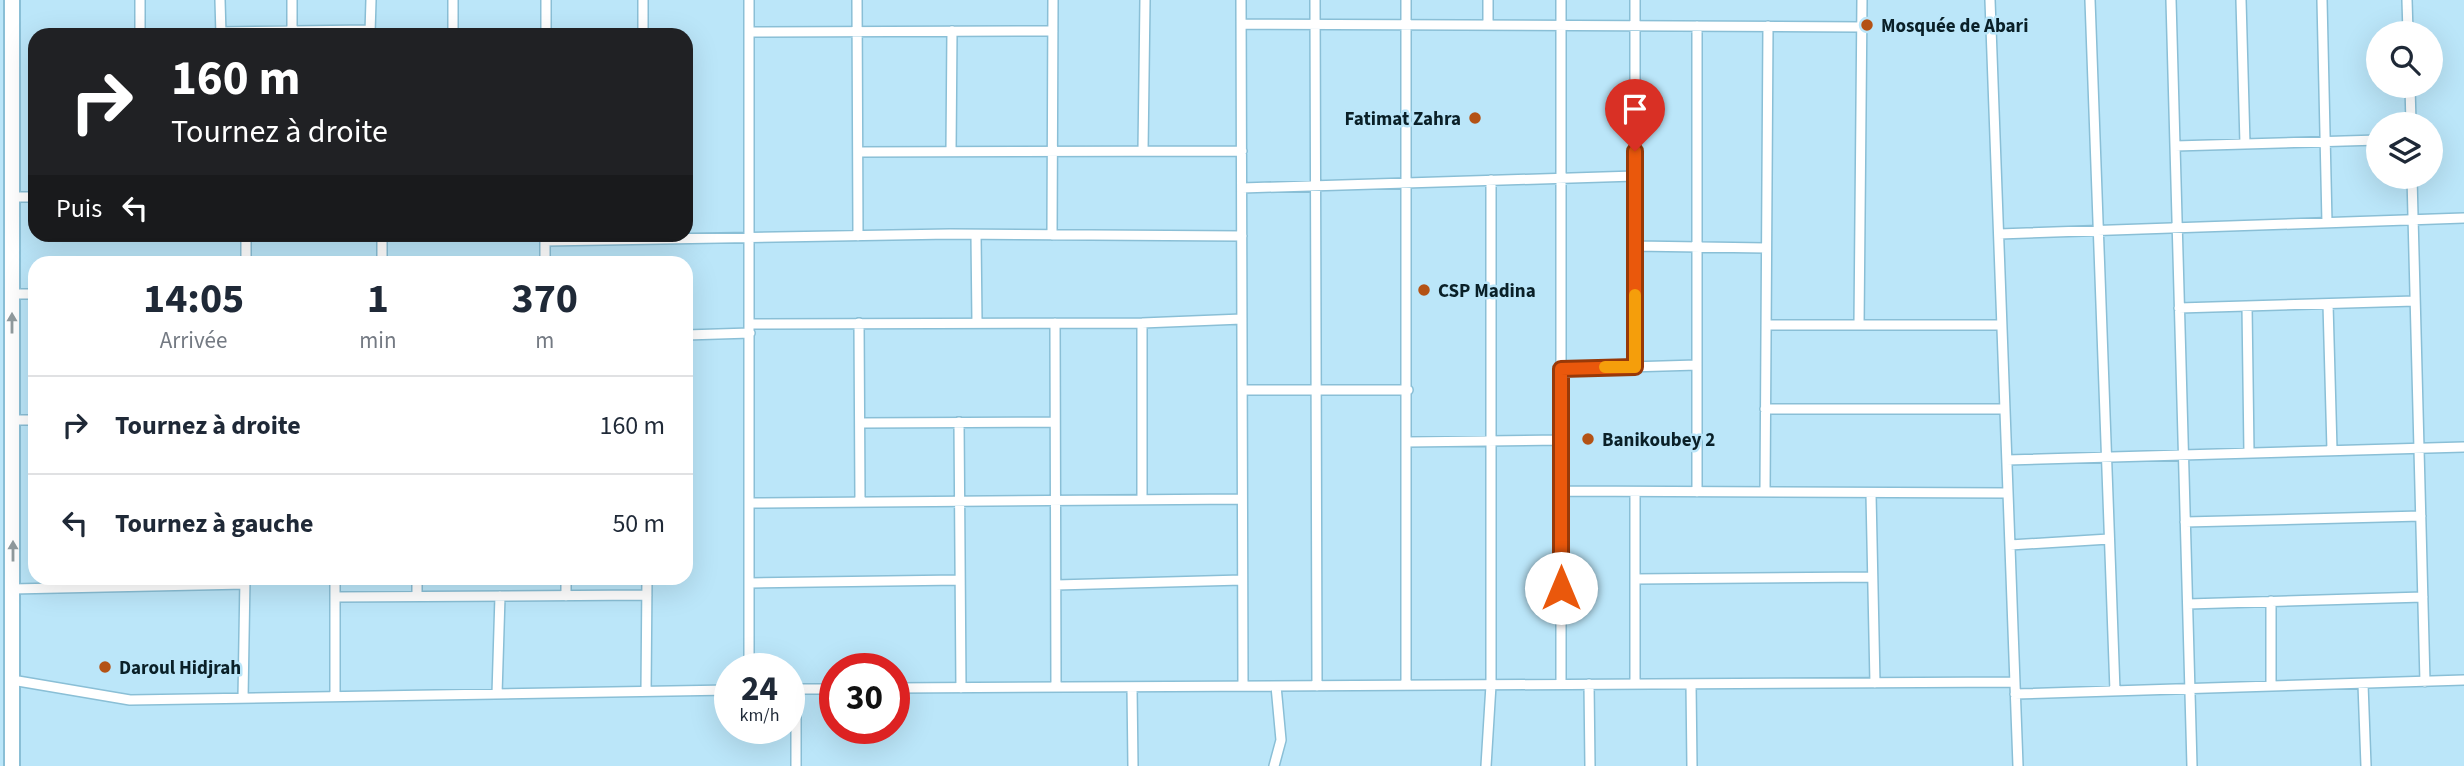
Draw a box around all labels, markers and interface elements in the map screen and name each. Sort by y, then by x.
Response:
place label: Mosquée de Abari [1881,13,2028,40]
marker: Mosquée de Abari [1859,17,1875,33]
map controls [2366,21,2443,189]
button: search [2366,21,2443,98]
text: 160 m [171,44,300,114]
icon: right [56,56,147,147]
pin [1605,79,1665,151]
icon: arrive [1616,90,1654,128]
place label: Fatimat Zahra [1345,106,1461,133]
text: Tournez à droite [171,109,388,155]
marker: Fatimat Zahra [1467,110,1483,126]
button: layers [2366,112,2443,189]
icon: left [116,189,154,227]
text: Puis [56,190,102,227]
text: 14:05 [143,269,244,329]
text: 1 [367,269,389,329]
text: 370 [511,269,578,329]
place label: CSP Madina [1438,278,1536,305]
marker: CSP Madina [1416,282,1432,298]
one-way arrow [6,312,18,334]
text: Arrivée [160,324,227,357]
text: min [359,324,397,357]
text: m [535,324,554,357]
icon: right [56,406,94,444]
text: Tournez à droite [115,407,301,444]
text: 160 m [599,407,665,444]
place label: Banikoubey 2 [1602,427,1715,454]
marker: Banikoubey 2 [1580,431,1596,447]
icon: left [56,504,94,542]
text: Tournez à gauche [115,505,314,542]
text: 50 m [612,505,665,542]
one-way arrow [7,540,19,562]
position arrow [1524,551,1598,625]
speed limit sign: 30 [819,653,910,744]
place label: Daroul Hidjrah [119,655,241,682]
marker: Daroul Hidjrah [97,659,113,675]
text: 24 [741,664,778,714]
text: km/h [740,703,779,728]

